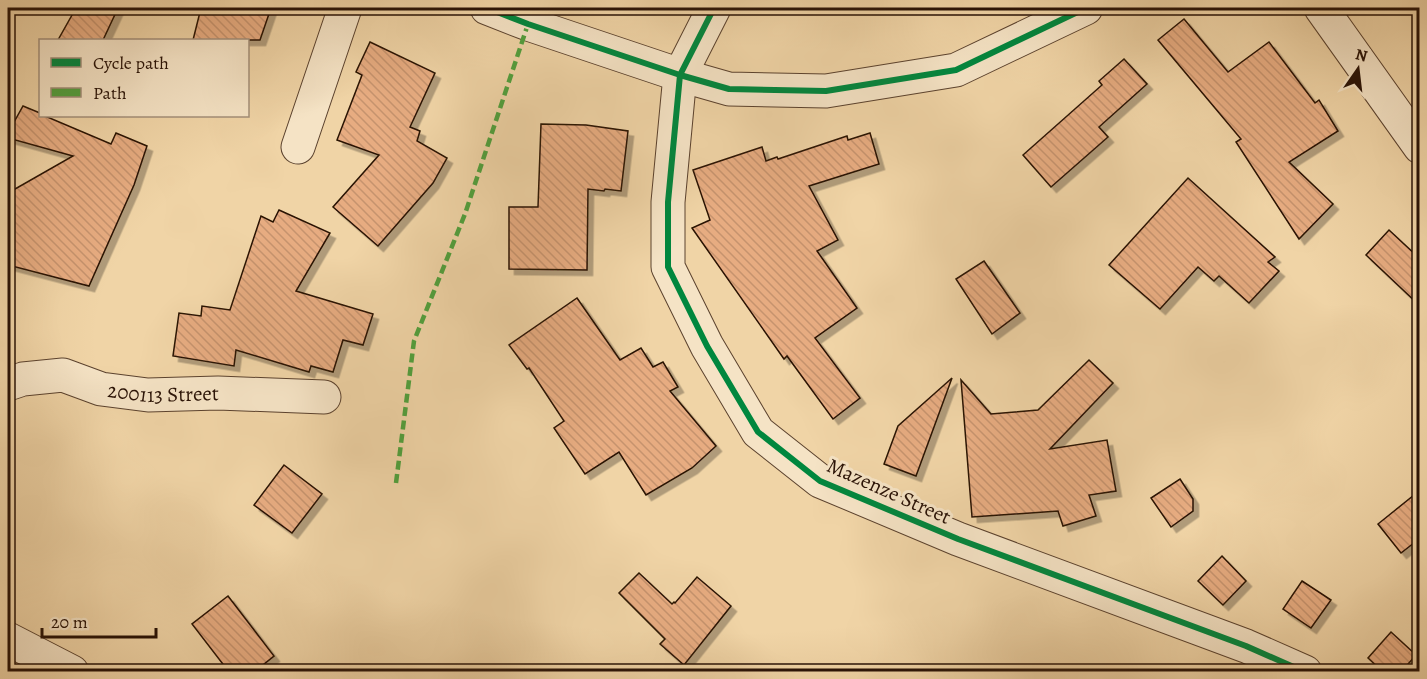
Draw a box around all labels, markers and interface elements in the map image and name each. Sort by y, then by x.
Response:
legend [39,39,249,117]
north arrow [1328,39,1388,99]
text: N [1353,43,1370,68]
text: Cycle path [93,51,169,75]
text: Path [93,81,127,105]
street label: 200113 Street [106,376,219,409]
street label: Mazenze Street [823,451,955,531]
scale bar [42,601,156,639]
text: 20 m [51,610,88,634]

